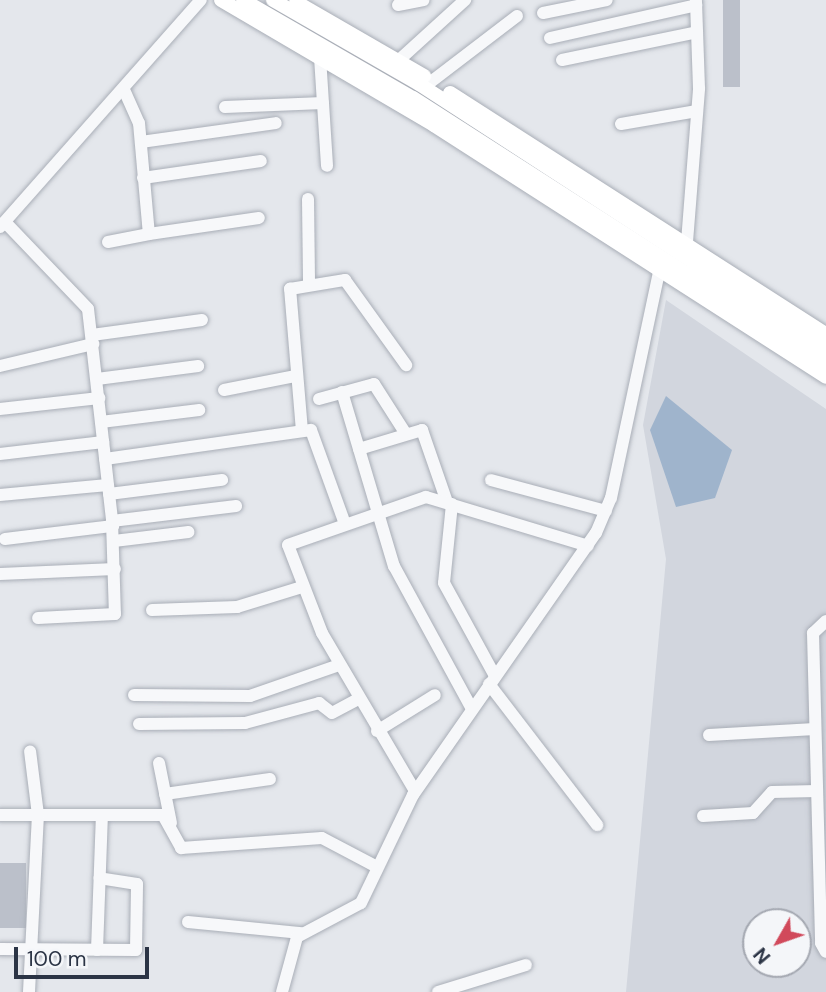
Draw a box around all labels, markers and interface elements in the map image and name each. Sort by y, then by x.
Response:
north arrow [742,908,812,978]
scale bar [18,932,152,976]
text: N [748,942,776,969]
text: 100 m [27,945,87,973]

